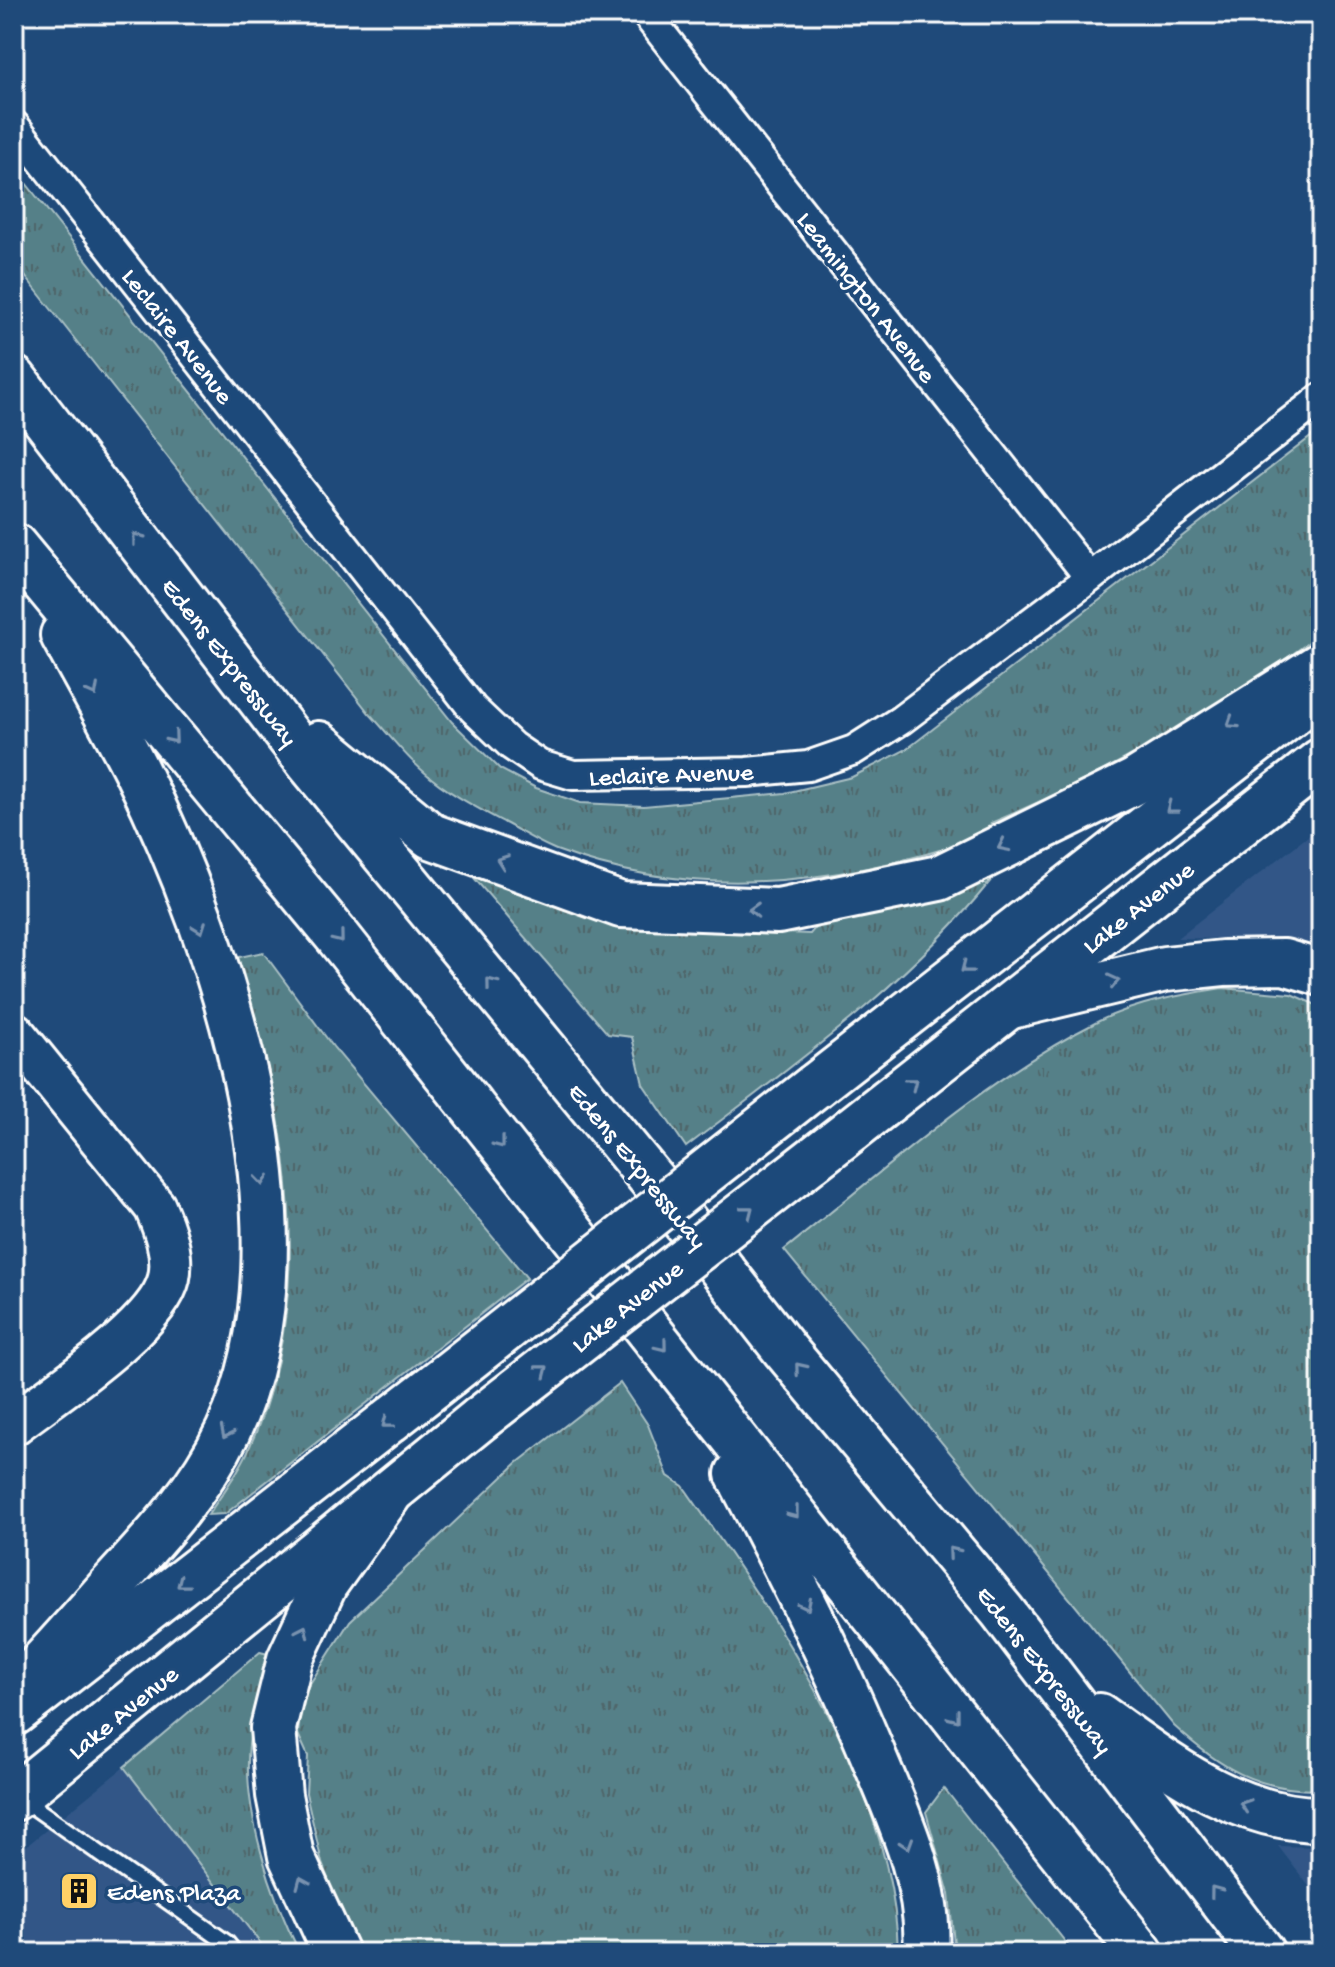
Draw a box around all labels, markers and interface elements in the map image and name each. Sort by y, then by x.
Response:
street label: Leamington Avenue [788,207,941,391]
street label: Leclaire Avenue [113,263,239,413]
one-way arrow [132,533,147,548]
street label: Edens Expressway [152,574,303,754]
one-way arrow [83,683,99,697]
one-way arrow [1226,713,1241,728]
one-way arrow [163,729,178,743]
street label: Leclaire Avenue [588,759,754,796]
one-way arrow [1165,798,1180,812]
one-way arrow [997,836,1012,852]
one-way arrow [496,855,510,871]
street label: Lake Avenue [1078,856,1202,963]
one-way arrow [747,902,760,919]
one-way arrow [191,920,207,934]
one-way arrow [329,929,344,944]
one-way arrow [961,958,975,972]
one-way arrow [1107,974,1121,991]
one-way arrow [486,978,501,992]
one-way arrow [903,1078,918,1092]
street label: Edens Expressway [559,1079,712,1257]
one-way arrow [490,1134,504,1149]
one-way arrow [253,1173,270,1186]
one-way arrow [739,1206,754,1220]
street label: Lake Avenue [567,1255,691,1362]
one-way arrow [652,1337,666,1352]
one-way arrow [795,1363,810,1377]
one-way arrow [534,1366,548,1380]
one-way arrow [381,1413,395,1427]
one-way arrow [220,1425,236,1440]
one-way arrow [784,1504,799,1518]
one-way arrow [948,1547,963,1561]
one-way arrow [176,1573,191,1587]
street label: Edens Expressway [967,1582,1118,1762]
one-way arrow [796,1597,811,1612]
one-way arrow [293,1625,309,1640]
street label: Lake Avenue [63,1660,187,1768]
one-way arrow [945,1708,960,1722]
one-way arrow [1239,1799,1253,1815]
one-way arrow [898,1837,914,1851]
building icon: Edens Plaza [58,1870,100,1912]
one-way arrow [296,1876,312,1891]
place label: Edens Plaza [107,1880,242,1911]
one-way arrow [1210,1885,1224,1899]

